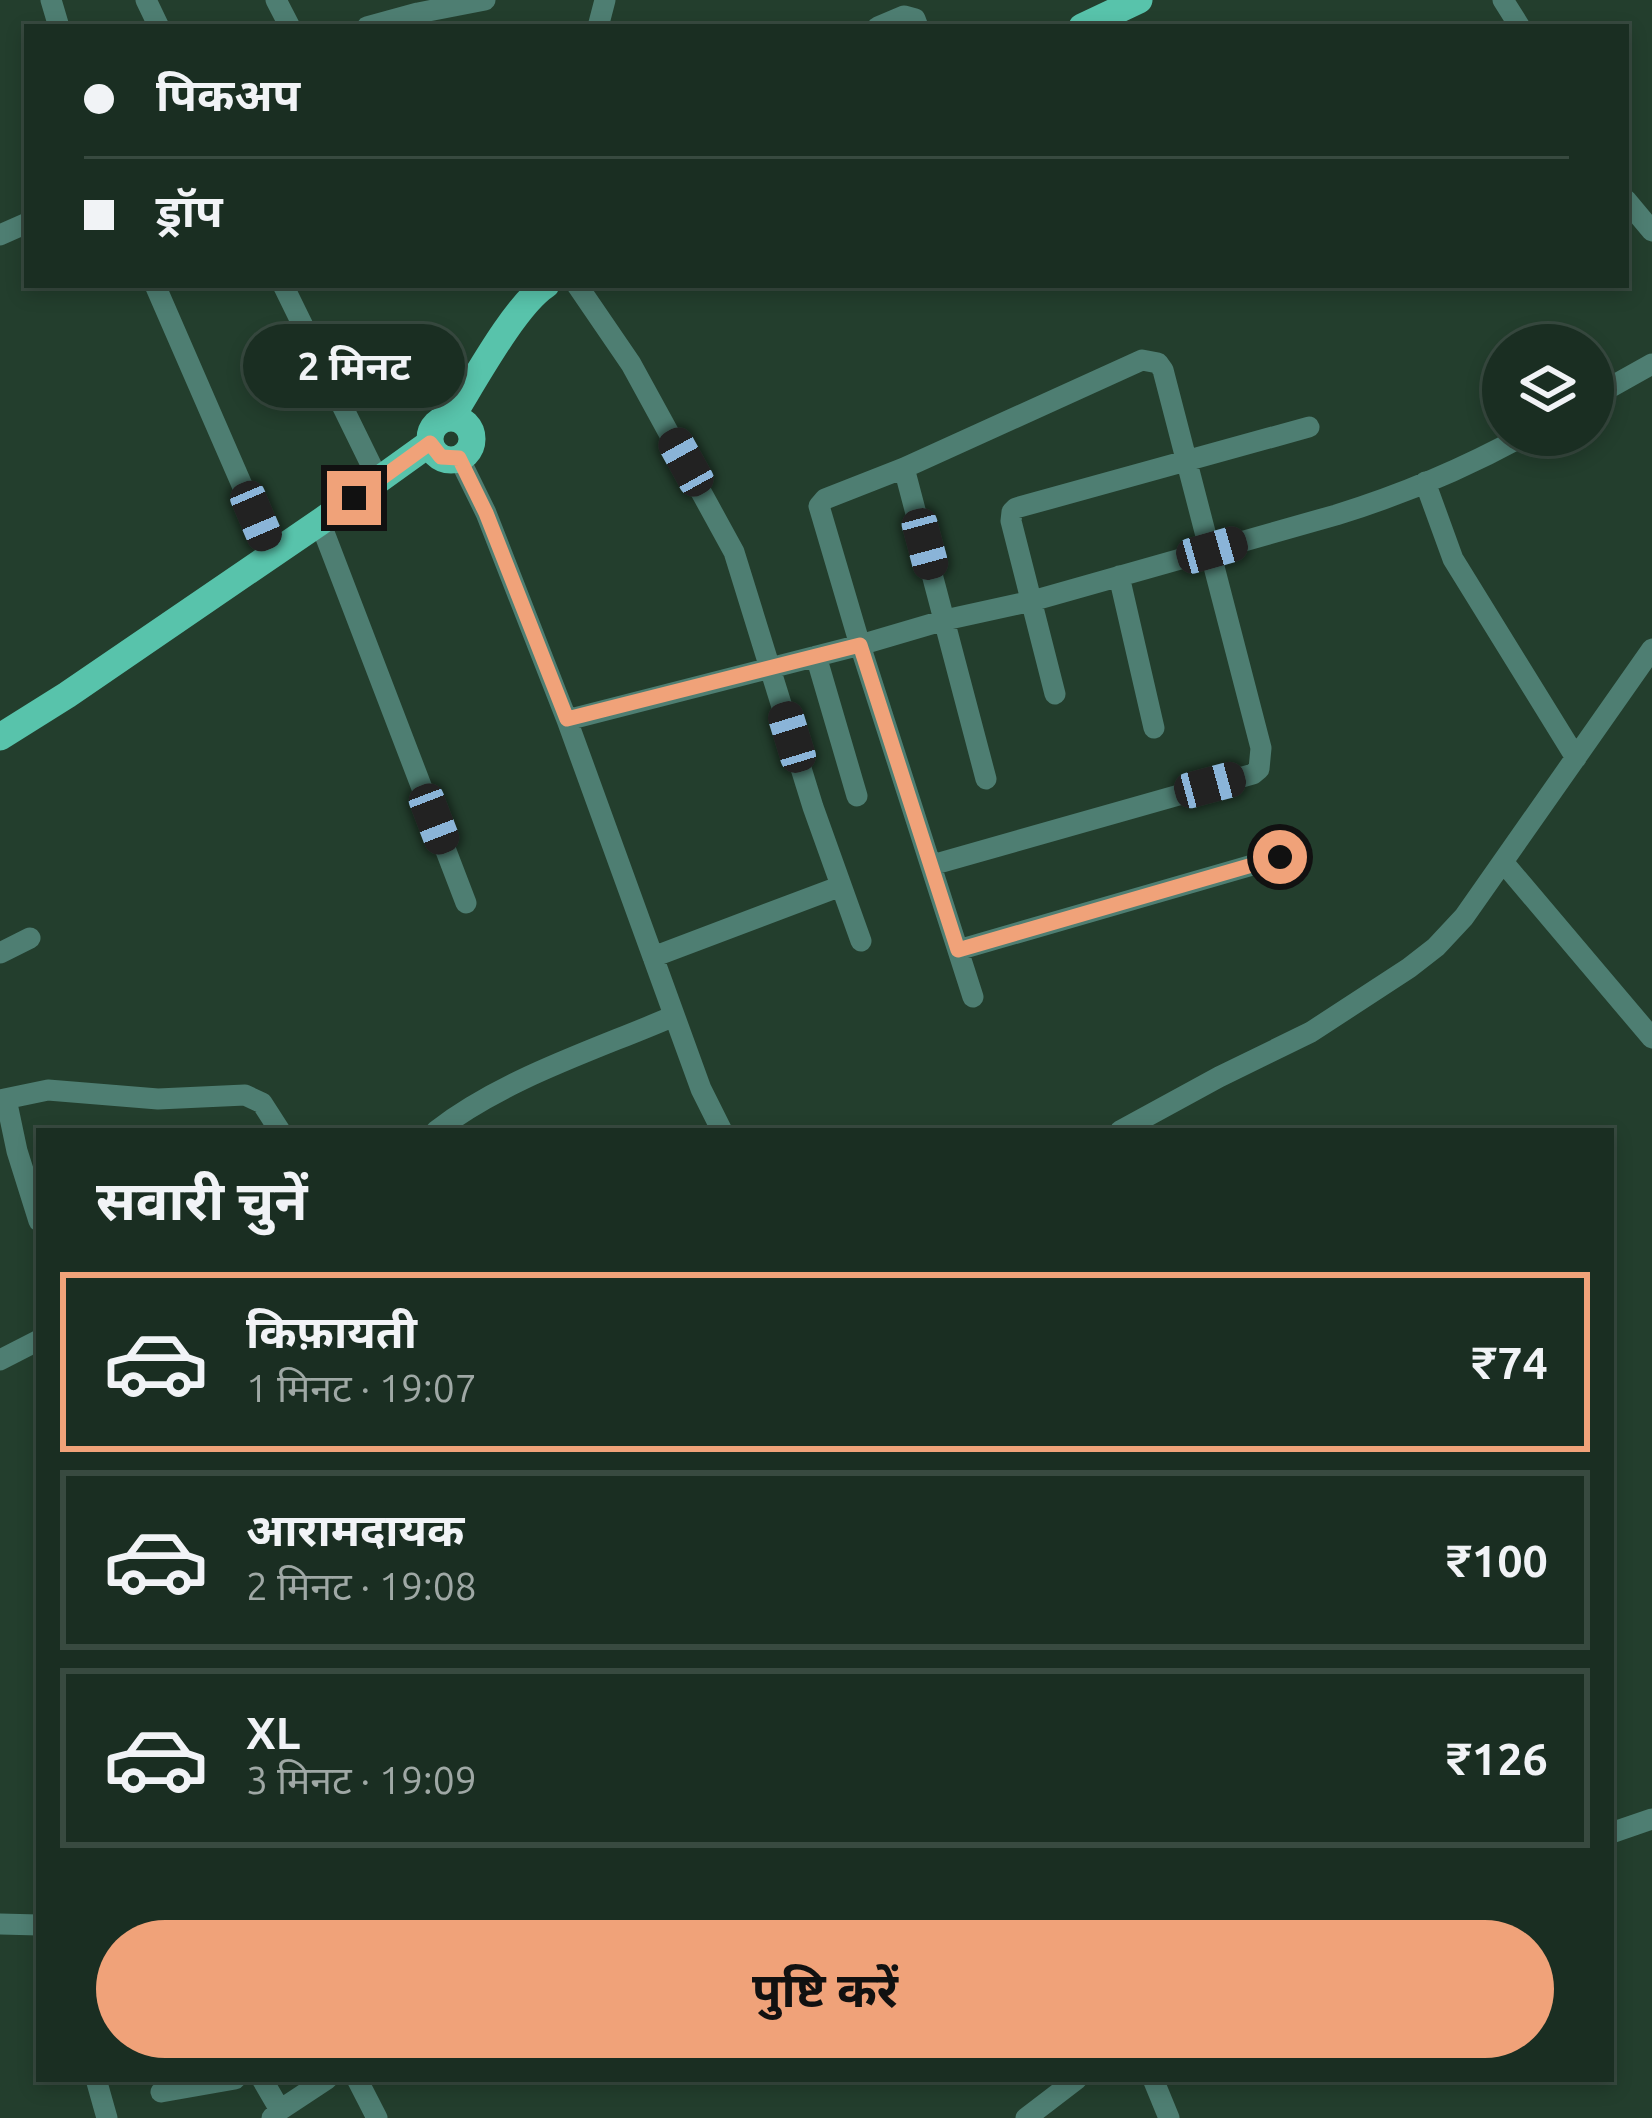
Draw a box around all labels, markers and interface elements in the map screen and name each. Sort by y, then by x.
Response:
text: पिकअप [156,69,300,120]
text: ड्रॉप [156,185,223,236]
callout: 2 मिनट [243,324,465,408]
map controls [1482,324,1614,456]
button: layers [1482,324,1614,456]
text: 2 मिनट [297,344,411,387]
car [653,422,719,502]
route end [327,471,381,525]
car [225,476,287,556]
car [898,505,952,583]
car [1172,523,1252,577]
car [764,697,820,777]
car [1171,758,1249,812]
car [404,779,464,859]
route start [1253,830,1307,884]
text: सवारी चुनें [96,1170,307,1230]
text: किफ़ायती [246,1306,417,1357]
icon: car [102,1308,210,1416]
text: ₹74 [1472,1337,1548,1388]
text: 1 मिनट · 19:07 [246,1366,477,1409]
text: आरामदायक [246,1504,464,1555]
icon: car [102,1506,210,1614]
text: ₹100 [1446,1535,1548,1586]
text: 2 मिनट · 19:08 [246,1564,477,1607]
icon: car [102,1704,210,1812]
text: XL [246,1707,300,1758]
text: ₹126 [1446,1733,1548,1784]
text: 3 मिनट · 19:09 [246,1758,477,1801]
button: पुष्टि करें [96,1920,1554,2058]

